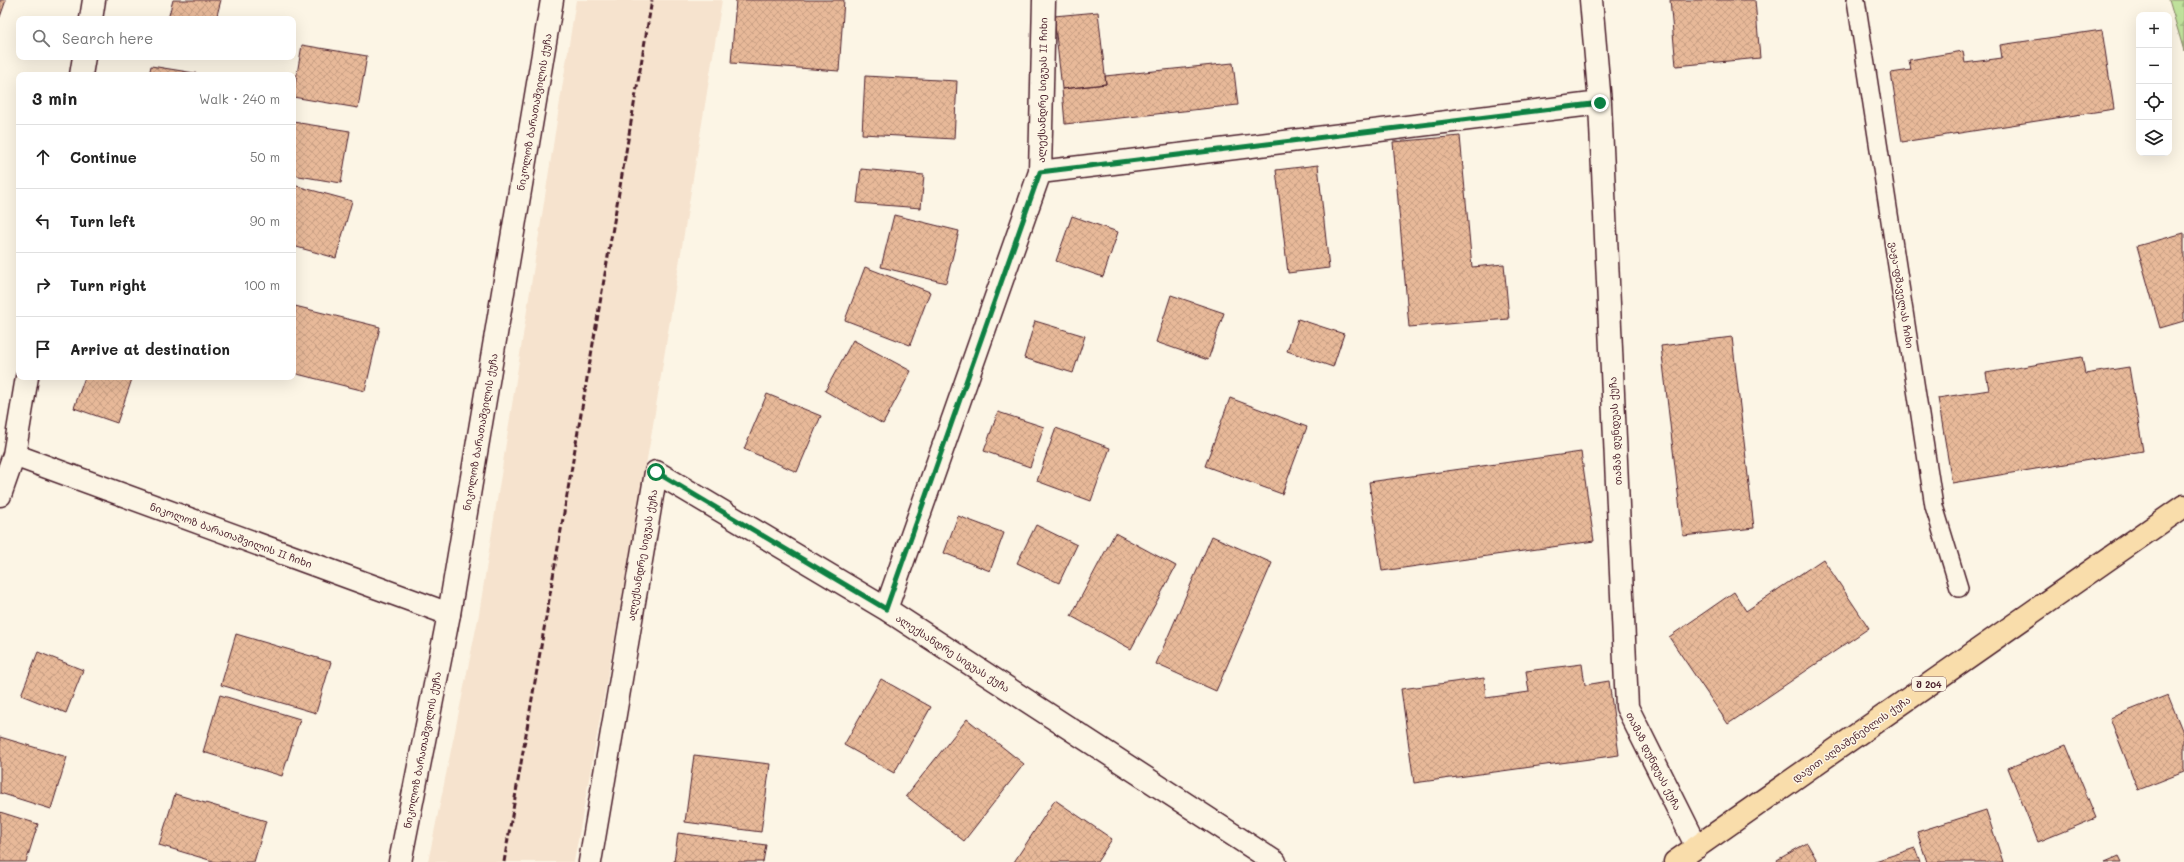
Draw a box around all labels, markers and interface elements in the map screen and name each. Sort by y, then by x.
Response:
map controls [2136,12,2172,156]
button: + [2136,12,2172,48]
search box [16,16,296,60]
street label: ალექსანდრე სიგუას II ჩიხი [1034,17,1050,163]
icon: search [30,27,52,49]
text: Search here [62,28,153,48]
street label: ნიკოლოზ ბარათაშვილის ქუჩა [513,32,555,192]
button: − [2136,48,2172,84]
button: locate [2136,84,2172,120]
text: 3 min [32,87,77,109]
text: Walk · 240 m [199,90,280,107]
route end [1591,94,1609,112]
button: layers [2136,120,2172,156]
icon: ahead [32,146,54,168]
text: Continue [70,147,137,167]
text: 50 m [250,148,280,165]
icon: left [32,210,54,232]
text: Turn left [70,211,135,231]
text: 90 m [250,212,280,229]
street label: ვაჟა-ფშაველას ჩიხი [1887,241,1917,350]
icon: right [32,274,54,296]
text: Turn right [70,275,147,295]
text: 100 m [244,276,280,293]
icon: arrive [32,338,54,360]
text: Arrive at destination [70,339,230,359]
street label: ნიკოლოზ ბარათაშვილის ქუჩა [459,352,501,512]
street label: თამაზ დუნდუას ქუჩა [1605,376,1625,486]
route start [647,463,665,481]
street label: ალექსანდრე სიგუას ქუჩა [624,488,660,622]
street label: ნიკოლოზ ბარათაშვილის II ჩიხი [148,499,314,571]
street label: ალექსანდრე სიგუას ქუჩა [893,611,1013,695]
street label: ნიკოლოზ ბარათაშვილის ქუჩა [400,670,444,830]
road number: შ 204 [1912,677,1946,691]
street label: დავით აღმაშენებლის ქუჩა [1789,693,1913,785]
street label: თამაზ დუნდუას ქუჩა [1623,709,1685,813]

